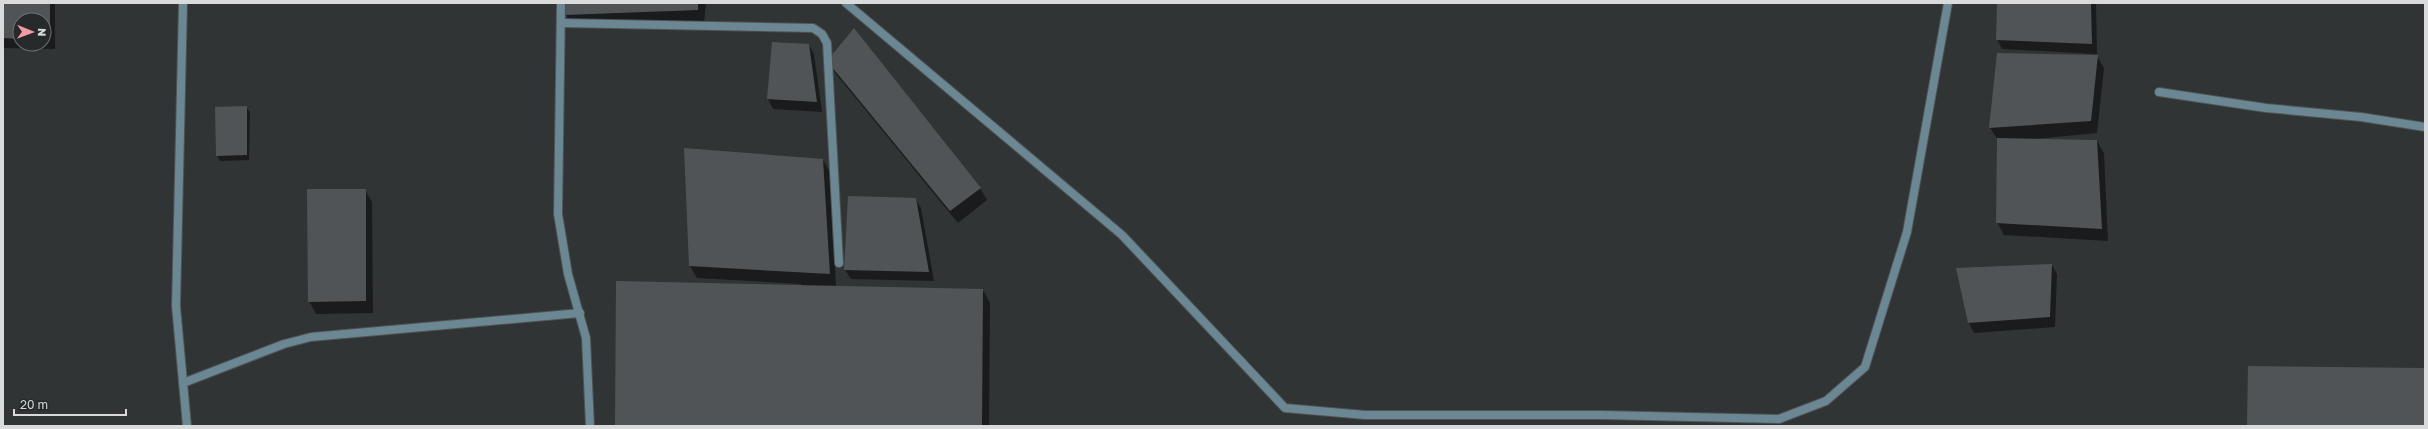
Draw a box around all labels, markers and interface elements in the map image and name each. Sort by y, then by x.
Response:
north arrow [12,12,52,52]
text: N [36,28,49,36]
scale bar [14,391,126,417]
text: 20 m [20,397,48,412]

